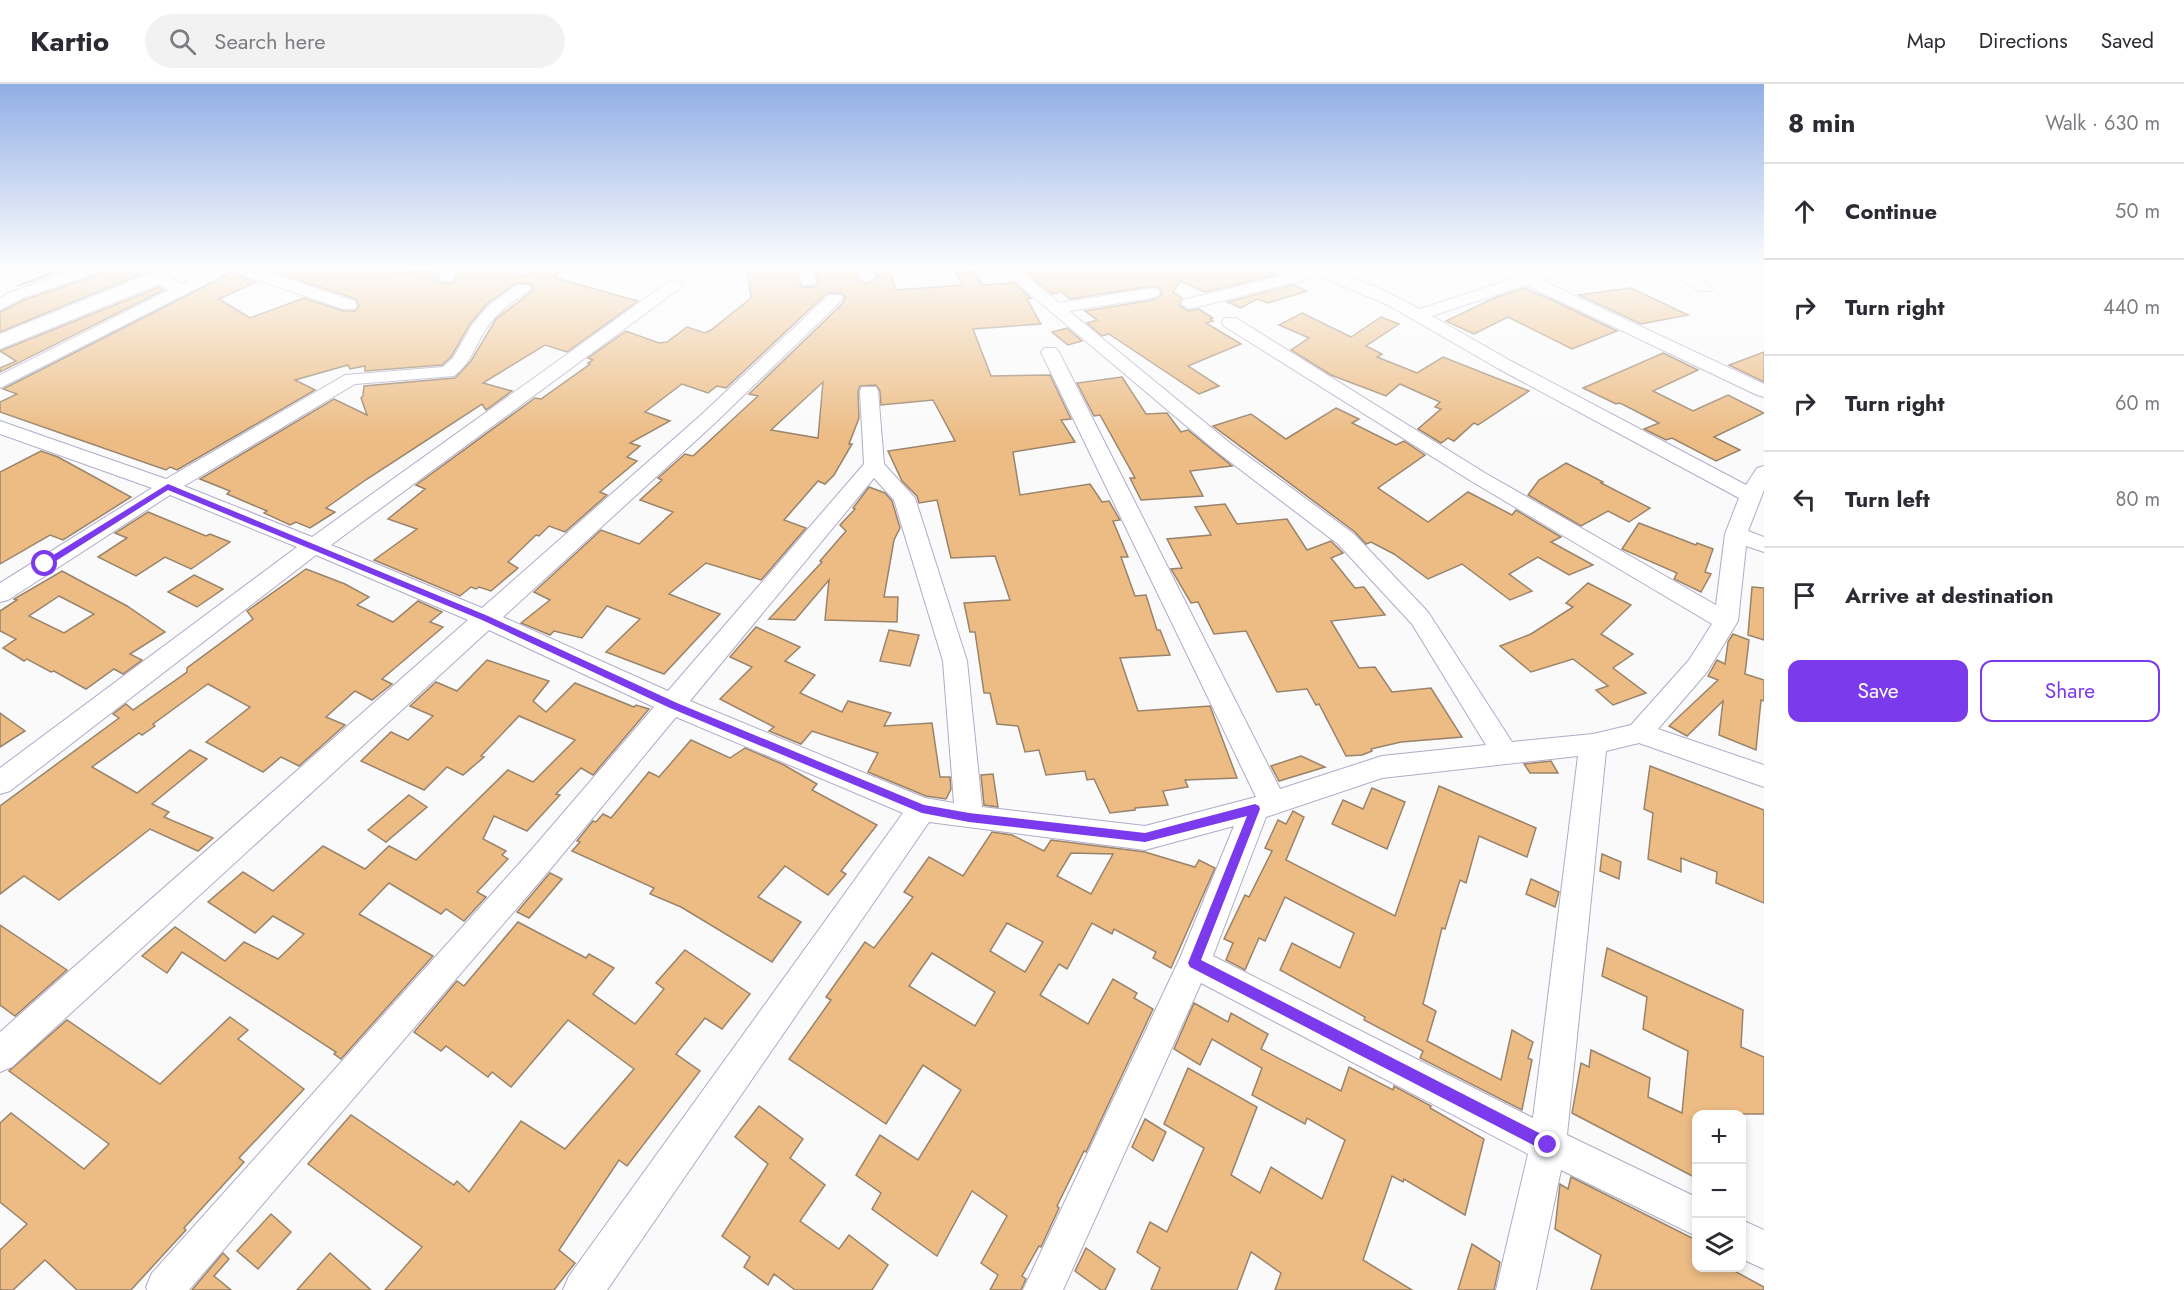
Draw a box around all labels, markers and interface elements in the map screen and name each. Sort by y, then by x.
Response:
search box [145,14,565,68]
text: Kartio [30,21,109,62]
icon: search [166,25,199,58]
text: Search here [214,25,326,57]
text: Map [1907,26,1946,56]
text: Directions [1979,26,2068,56]
text: Saved [2101,26,2154,56]
text: 8 min [1788,104,1856,142]
text: Walk · 630 m [2045,109,2160,138]
icon: ahead [1788,195,1821,228]
text: Continue [1845,195,1937,227]
text: 50 m [2115,197,2160,226]
icon: right [1788,291,1821,324]
text: Turn right [1845,291,1945,323]
text: 440 m [2103,293,2160,322]
icon: right [1788,387,1821,420]
text: Turn right [1845,387,1945,419]
text: 60 m [2115,389,2160,418]
icon: left [1788,483,1821,516]
text: Turn left [1845,483,1930,515]
text: 80 m [2115,485,2160,514]
route start [31,550,57,576]
icon: arrive [1788,579,1821,612]
text: Arrive at destination [1845,579,2054,611]
button: Save [1788,660,1968,722]
button: Share [1980,660,2160,722]
map controls [1692,1110,1746,1272]
button: + [1692,1110,1746,1164]
route end [1534,1131,1560,1157]
button: − [1692,1164,1746,1218]
button: layers [1692,1218,1746,1272]

